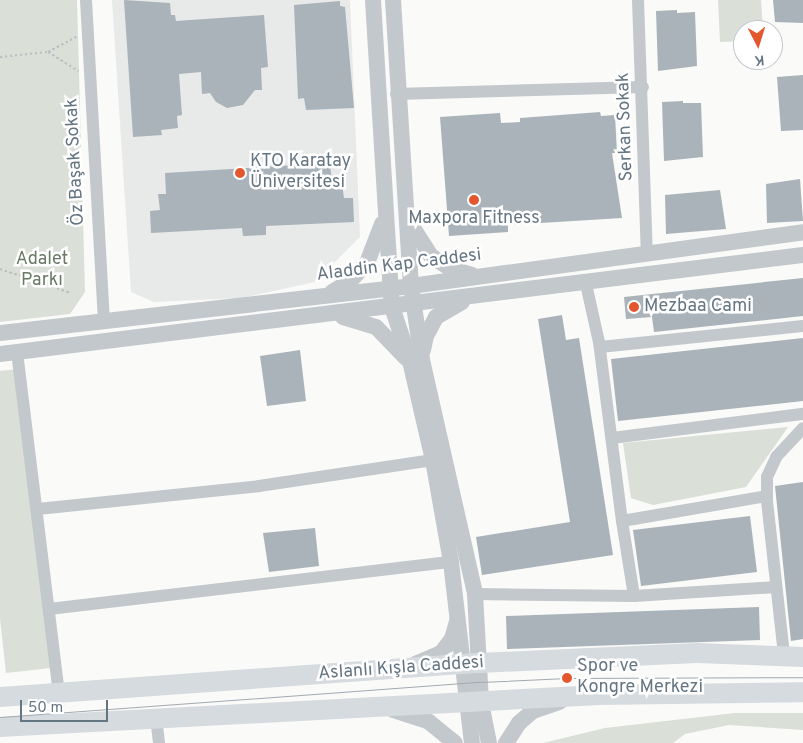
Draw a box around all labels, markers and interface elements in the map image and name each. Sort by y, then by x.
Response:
north arrow [733,20,783,70]
text: K [754,51,765,68]
street label: Serkan Sokak [613,72,639,182]
street label: Öz Başak Sokak [62,98,90,226]
place label: KTO Karatay Üniversitesi [250,152,351,194]
marker: KTO Karatay Üniversitesi [234,167,246,179]
marker: Maxpora Fitness [468,194,480,206]
place label: Maxpora Fitness [408,208,540,230]
street label: Aladdin Kap Caddesi [315,245,483,287]
park label: Adalet Parkı [16,250,68,292]
place label: Mezbaa Cami [644,296,752,318]
marker: Mezbaa Cami [628,301,640,313]
street label: Aslanlı Kışla Caddesi [317,652,485,686]
place label: Spor ve Kongre Merkezi [577,657,703,700]
marker: Spor ve Kongre Merkezi [561,672,573,684]
scale bar [22,690,110,722]
text: 50 m [28,699,63,718]

